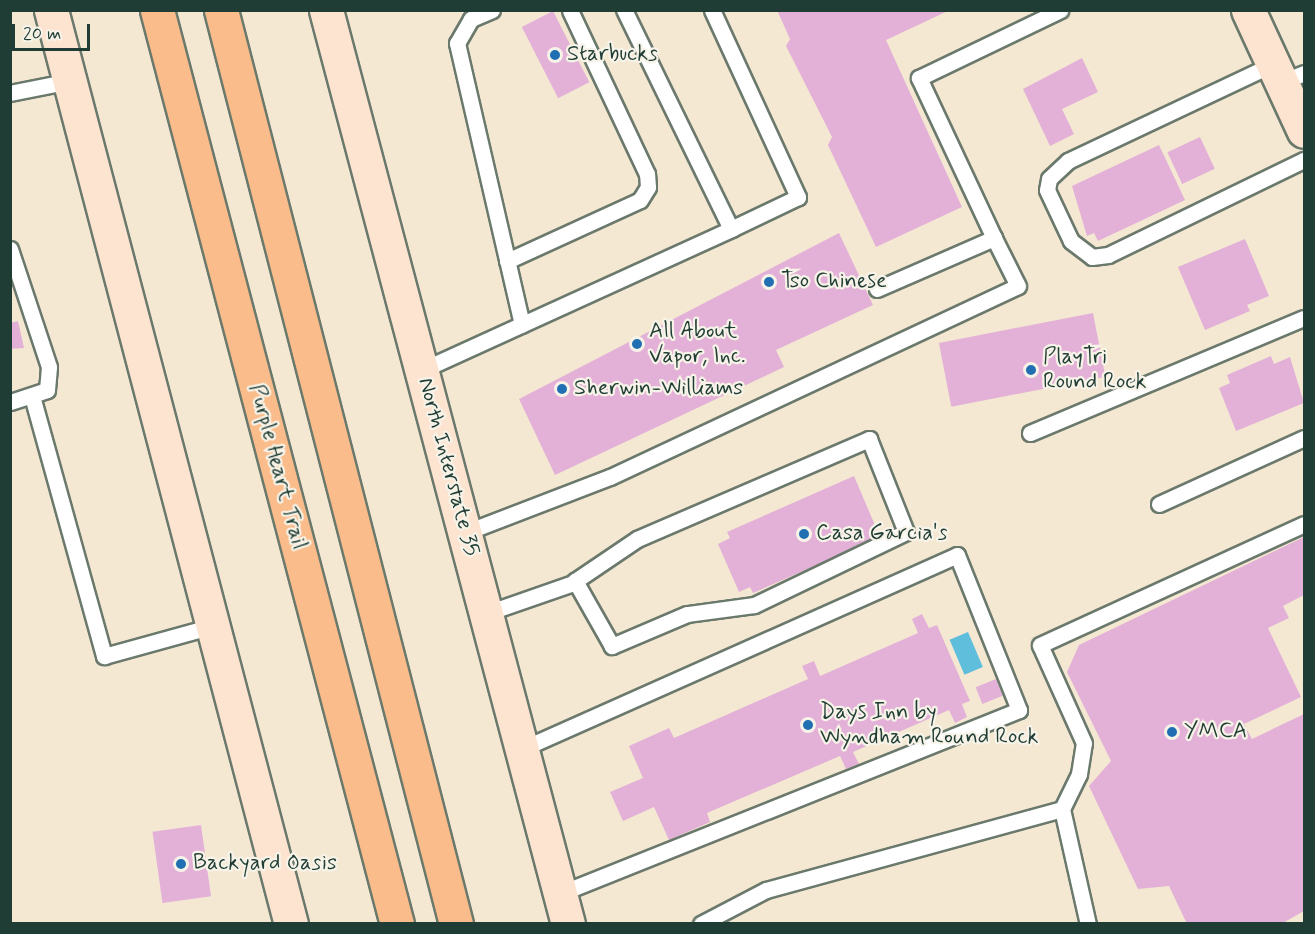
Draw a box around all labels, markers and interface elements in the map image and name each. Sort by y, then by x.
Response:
scale bar [15,12,93,50]
text: 20 m [23,22,61,46]
place label: Starbucks [567,42,658,68]
marker: Starbucks [548,48,562,62]
place label: Tso Chinese [781,269,894,295]
marker: Tso Chinese [762,275,776,289]
place label: All About Vapor, Inc. [649,318,750,370]
marker: All About Vapor, Inc. [630,337,644,351]
place label: PlayTri Round Rock [1043,344,1146,396]
marker: PlayTri Round Rock [1024,363,1038,377]
street label: North Interstate 35 [411,375,485,559]
place label: Sherwin-Williams [574,376,743,402]
marker: Sherwin-Williams [555,382,569,396]
street label: Purple Heart Trail [243,384,311,550]
place label: Casa Garcia's [816,521,945,547]
marker: Casa Garcia's [797,527,811,541]
place label: Days Inn by Wyndham Round Rock [820,699,1034,750]
marker: Days Inn by Wyndham Round Rock [801,718,815,732]
place label: YMCA [1184,719,1247,745]
marker: YMCA [1165,725,1179,739]
place label: Backyard Oasis [193,851,337,877]
marker: Backyard Oasis [174,857,188,871]

